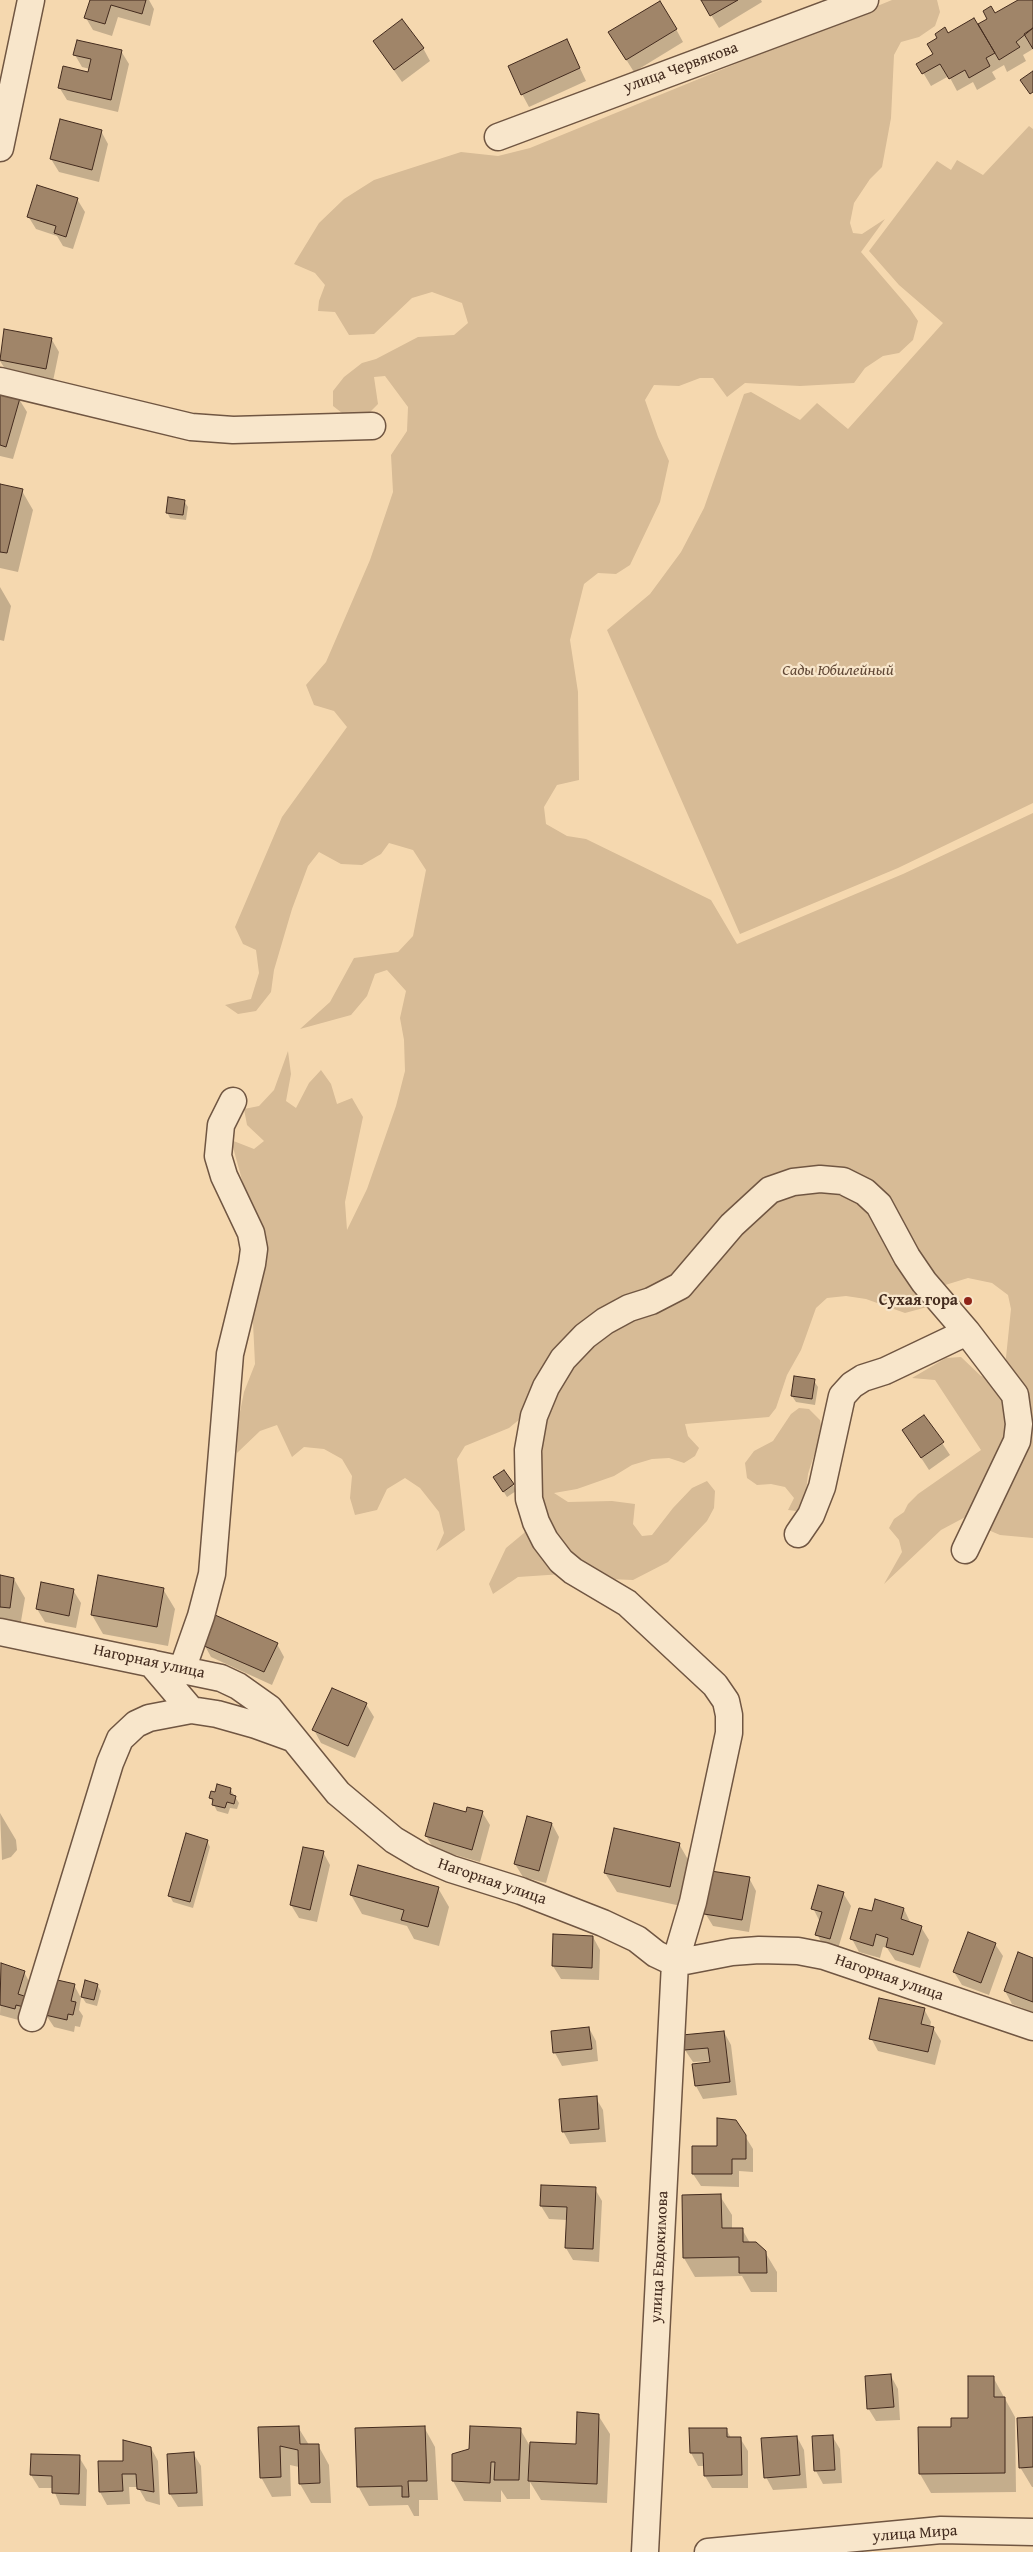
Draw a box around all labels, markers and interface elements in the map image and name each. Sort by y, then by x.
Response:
street label: улица Червякова [621,38,741,98]
park label: Сады Юбилейный [782,661,894,681]
place label: Сухая гора [879,1291,958,1311]
marker: Сухая гора [962,1295,974,1307]
street label: Нагорная улица [91,1641,207,1683]
street label: Нагорная улица [435,1854,549,1910]
street label: Нагорная улица [832,1950,946,2006]
street label: улица Евдокимова [647,2190,673,2324]
street label: улица Мира [872,2521,958,2547]

